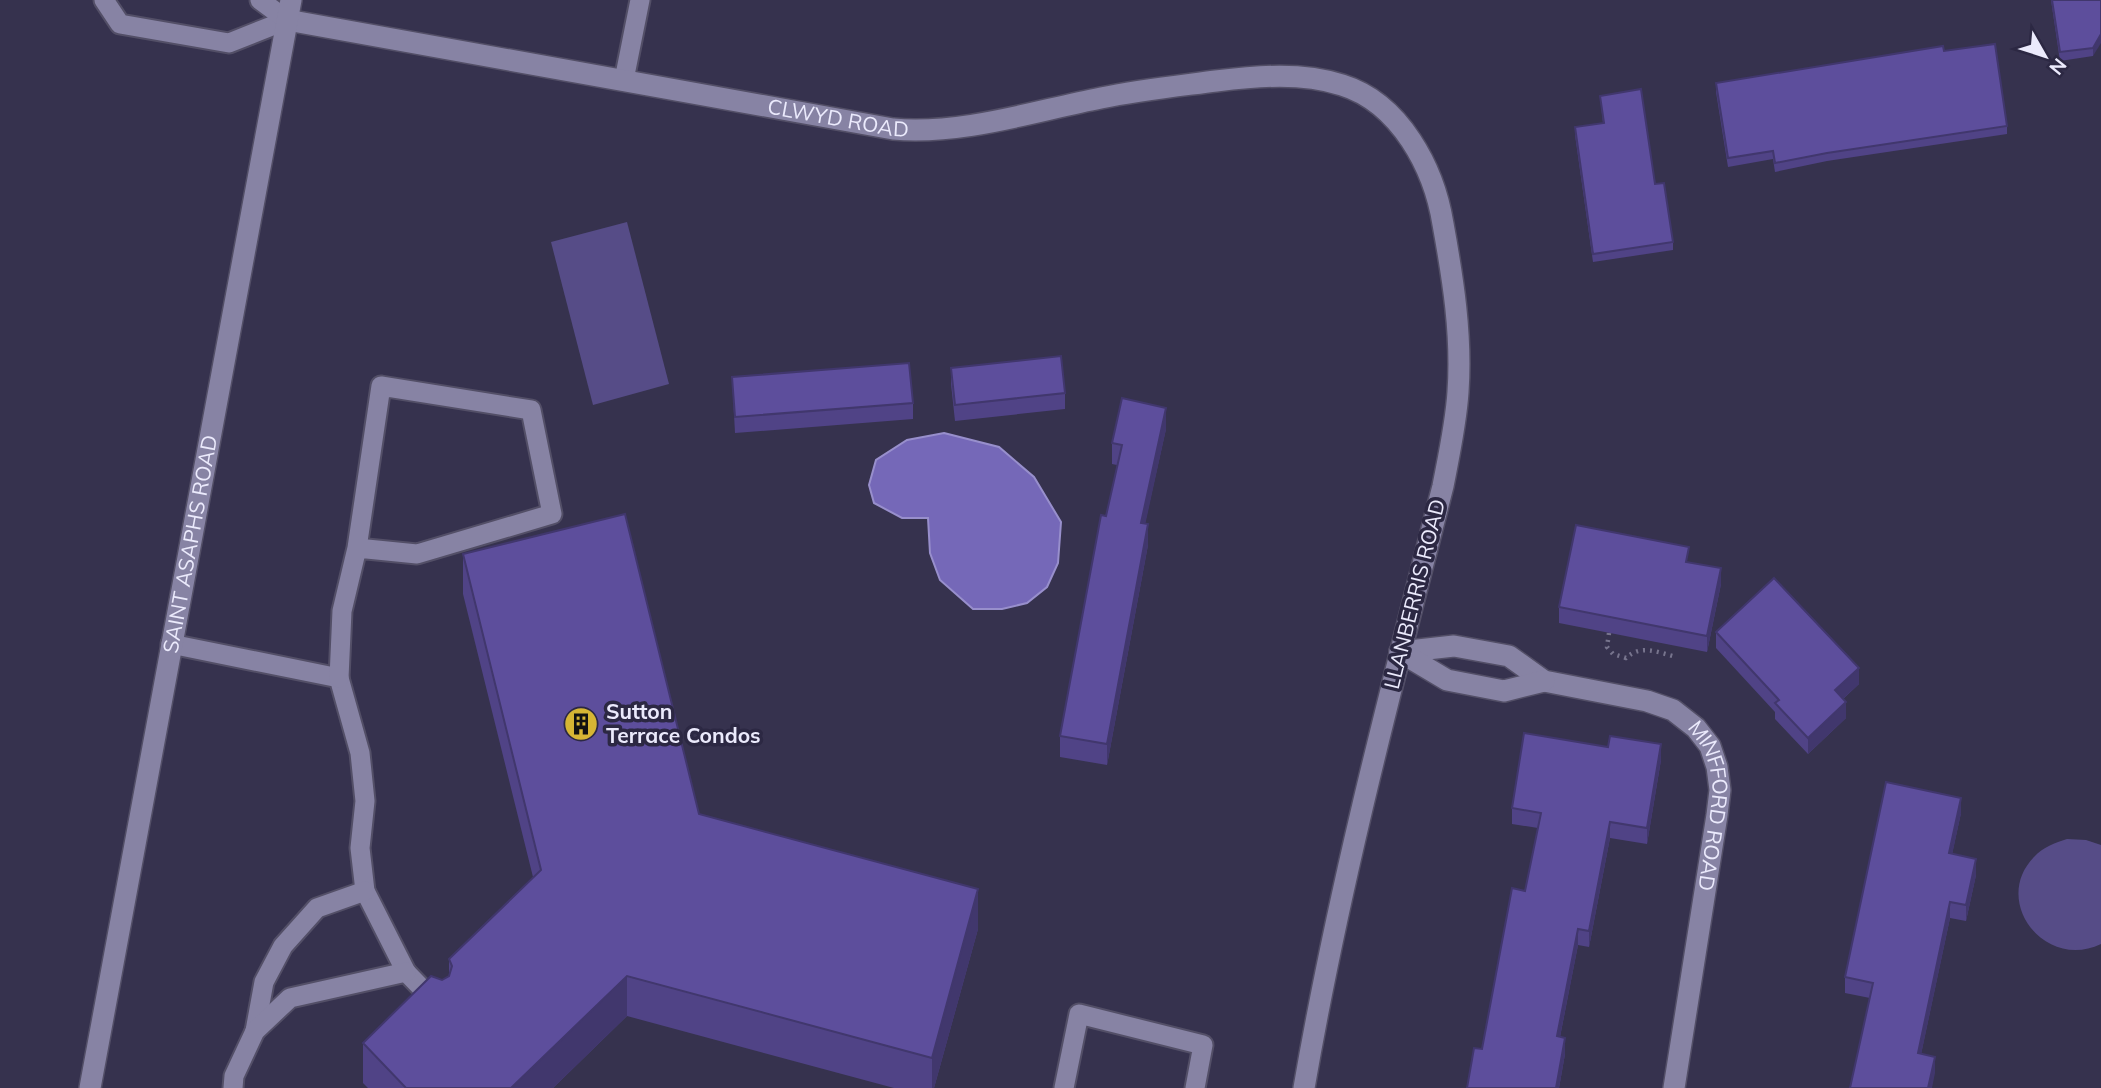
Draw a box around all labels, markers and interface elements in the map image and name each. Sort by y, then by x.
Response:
north arrow [2010,21,2080,91]
text: N [2044,54,2072,80]
street label: CLWYD ROAD [766,93,910,142]
street label: SAINT ASAPHS ROAD [157,433,222,655]
street label: LLANBERRIS ROAD [1378,496,1450,691]
place label: Sutton Terrace Condos [606,698,761,748]
building icon: Sutton Terrace Condos [562,705,600,743]
street label: MINFFORD ROAD [1683,715,1734,893]

